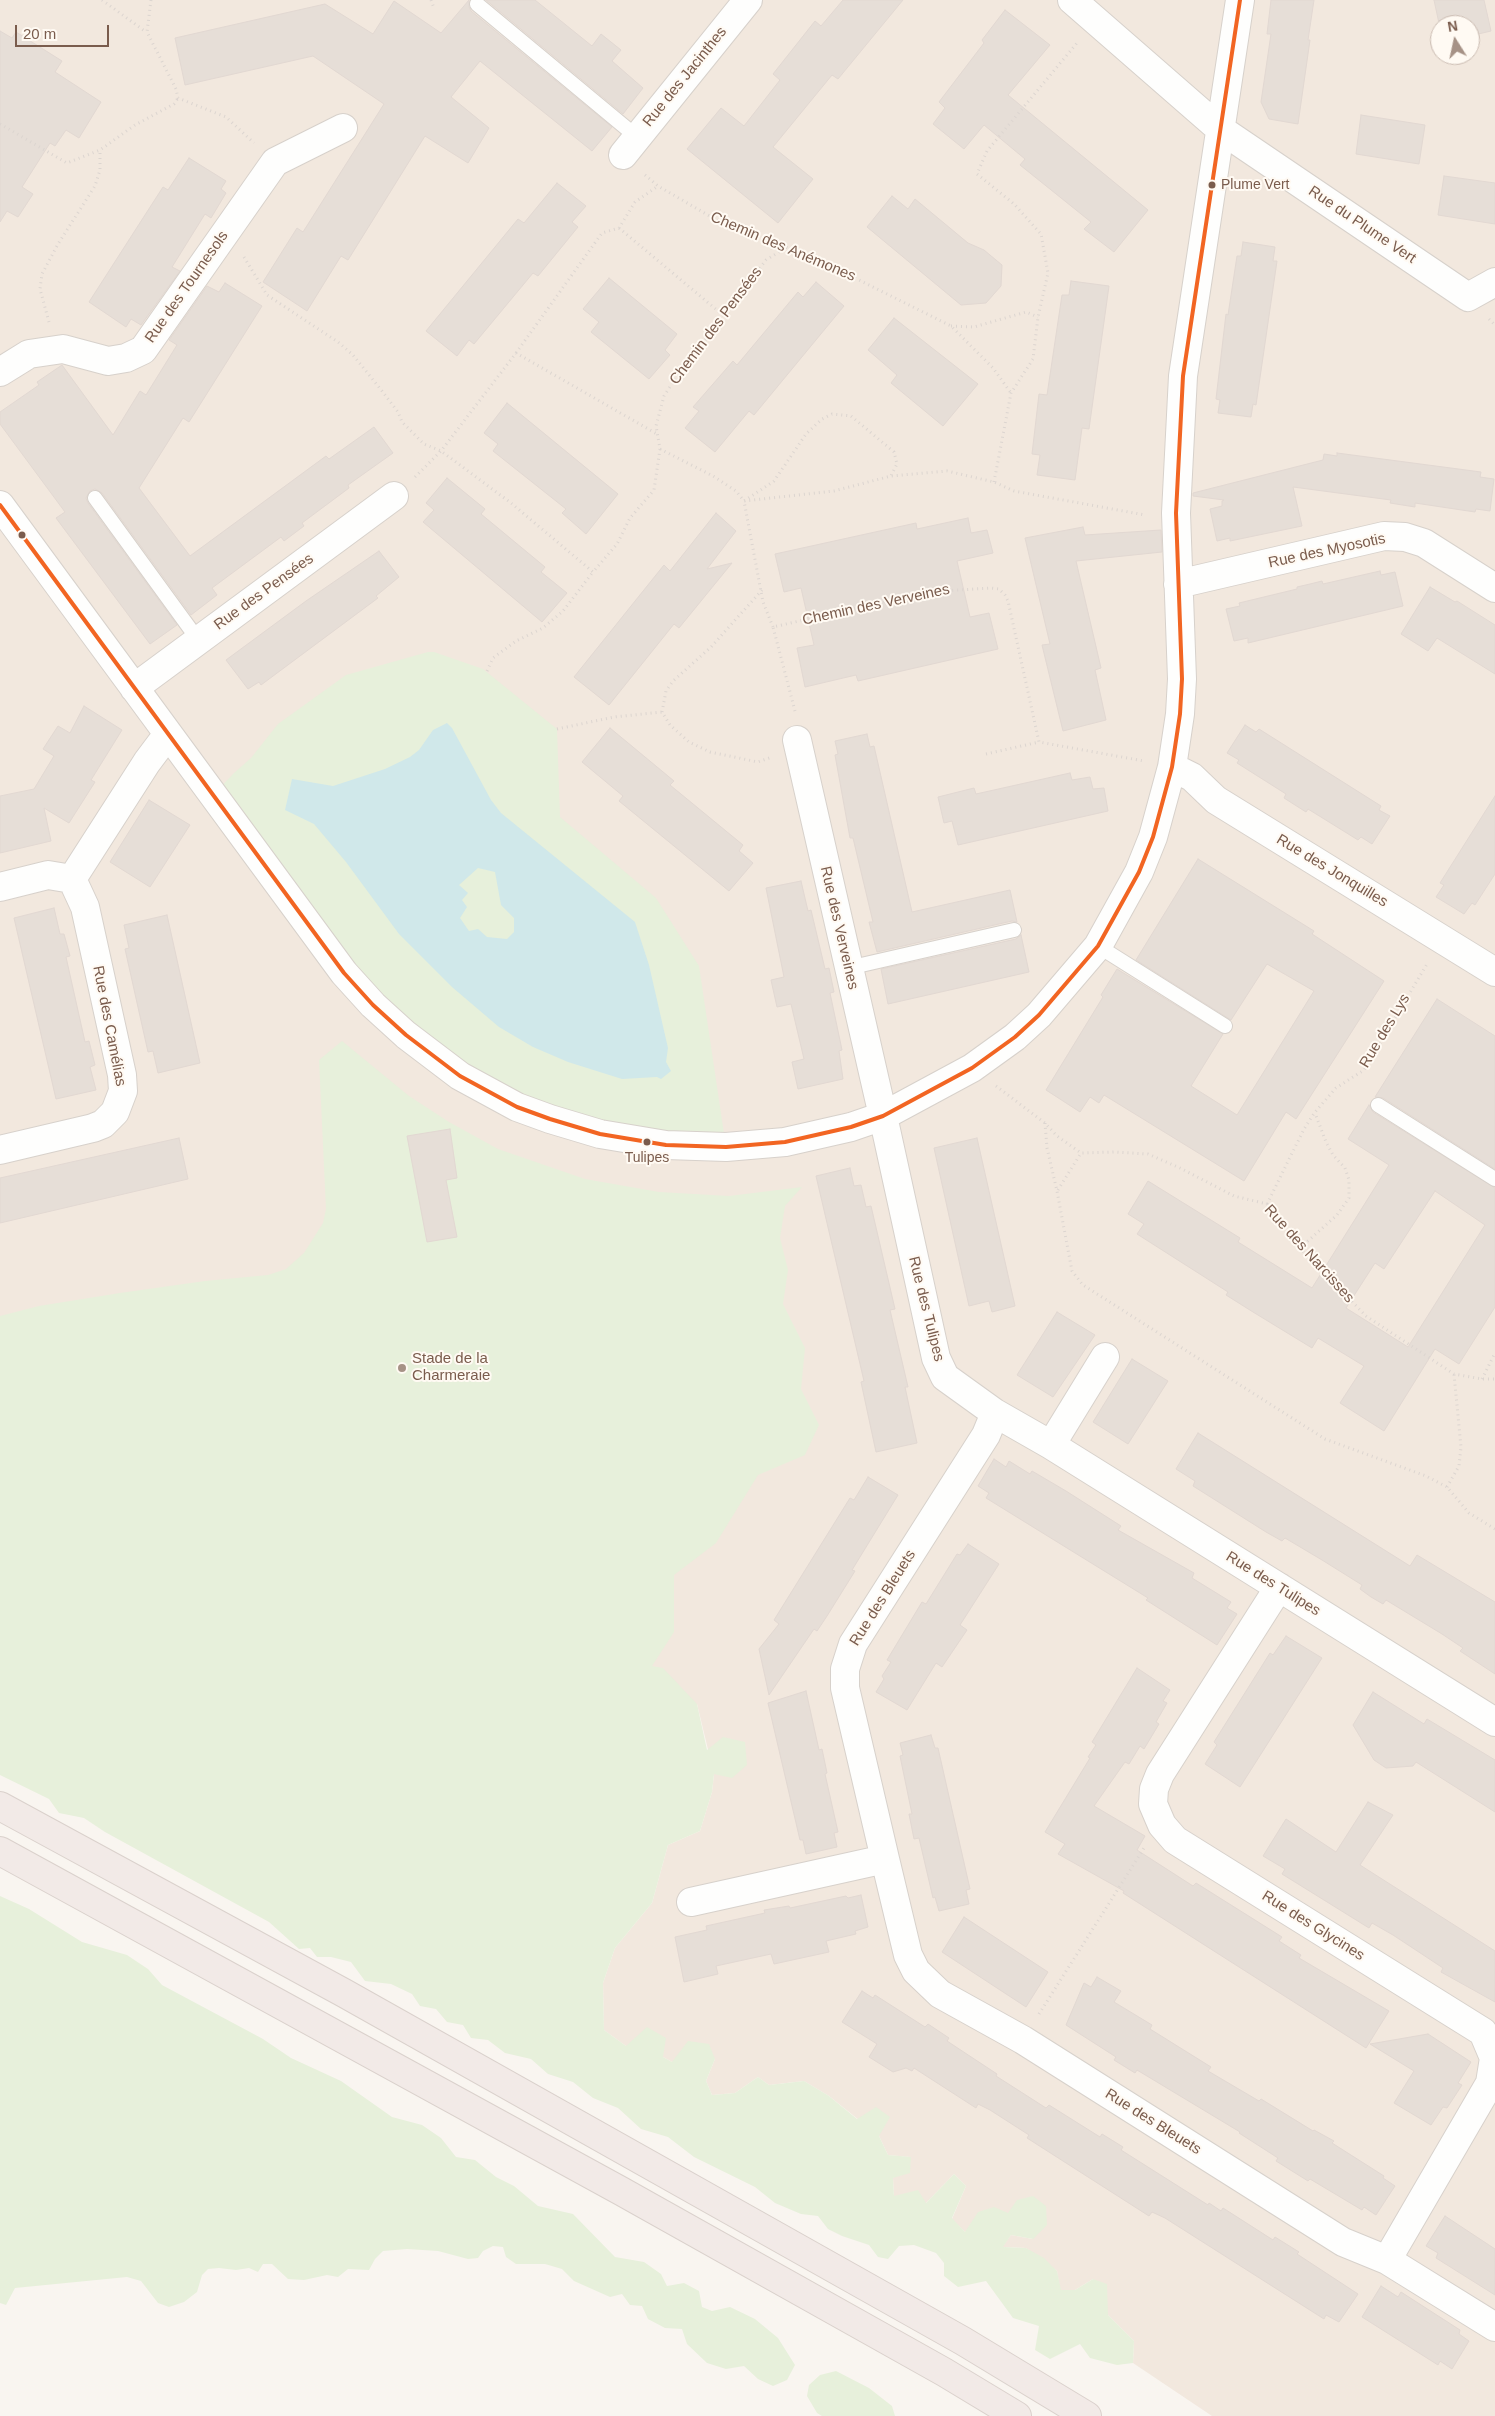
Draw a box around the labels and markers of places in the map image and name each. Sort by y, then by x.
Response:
place label: Plume Vert [1221,177,1289,193]
marker: Plume Vert [1207,180,1217,190]
unlabelled marker [17,530,27,540]
marker: Tulipes [642,1137,652,1147]
place label: Tulipes [625,1150,669,1166]
place label: Stade de la Charmeraie [412,1350,490,1385]
marker: Stade de la Charmeraie [396,1362,408,1374]

